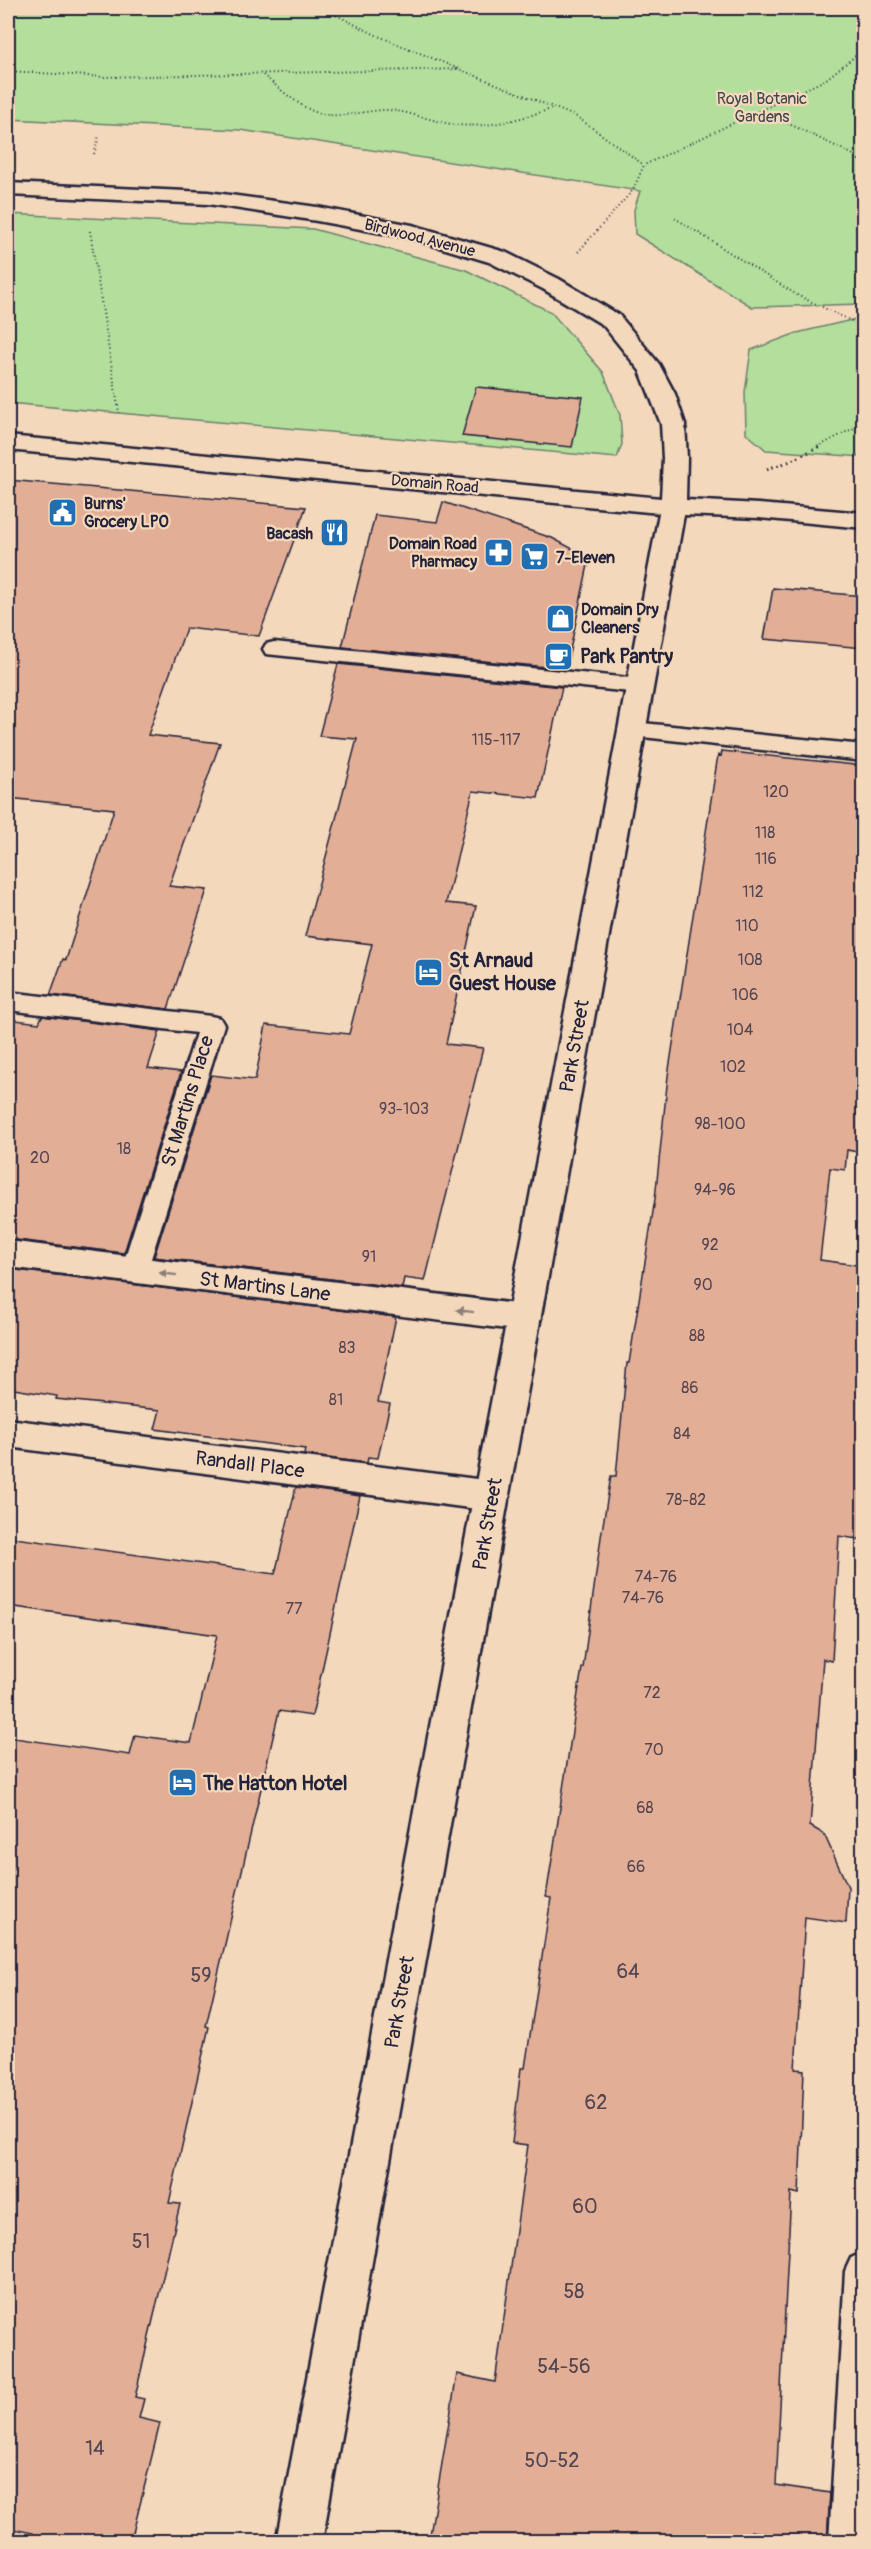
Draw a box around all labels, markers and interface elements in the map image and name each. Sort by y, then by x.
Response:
park label: Royal Botanic Gardens [717,89,807,127]
street label: Birdwood Avenue [362,215,477,261]
street label: Domain Road [390,470,480,498]
place label: Burns' Grocery LPO [84,494,169,532]
public building icon: Burns' Grocery LPO [47,496,79,528]
restaurant icon: Bacash [318,517,350,549]
place label: Bacash [266,524,313,544]
place label: Domain Road Pharmacy [389,534,477,572]
pharmacy icon: Domain Road Pharmacy [482,536,514,568]
supermarket icon: 7-Eleven [519,541,551,573]
place label: 7-Eleven [556,548,615,568]
place label: Domain Dry Cleaners [581,600,659,638]
shop icon: Domain Dry Cleaners [544,602,576,634]
cafe icon: Park Pantry [543,640,575,672]
place label: Park Pantry [580,644,674,669]
house number: 115-117 [472,730,521,750]
house number: 120 [763,782,789,802]
house number: 118 [755,823,775,843]
house number: 116 [755,849,777,869]
house number: 112 [742,882,764,902]
house number: 110 [735,916,759,936]
place label: St Arnaud Guest House [449,948,557,996]
house number: 108 [737,950,763,970]
hotel icon: St Arnaud Guest House [412,956,444,988]
house number: 106 [732,985,758,1005]
street label: Park Street [554,997,595,1094]
house number: 104 [727,1020,753,1040]
street label: St Martins Place [156,1033,219,1170]
house number: 102 [720,1057,746,1077]
house number: 93-103 [379,1099,429,1119]
house number: 98-100 [694,1114,746,1134]
house number: 18 [117,1139,131,1159]
house number: 20 [30,1148,50,1168]
house number: 94-96 [694,1180,736,1200]
house number: 92 [701,1235,719,1255]
house number: 91 [362,1247,376,1267]
street label: St Martins Lane [198,1266,332,1307]
one-way arrow [158,1270,177,1279]
house number: 90 [693,1275,713,1295]
one-way arrow [456,1306,475,1316]
house number: 88 [689,1326,705,1346]
house number: 83 [339,1338,356,1358]
house number: 86 [681,1378,699,1398]
house number: 81 [329,1390,343,1410]
house number: 84 [673,1424,691,1444]
street label: Randall Place [194,1445,306,1484]
street label: Park Street [467,1475,508,1572]
house number: 78-82 [666,1490,706,1510]
house number: 74-76 [635,1567,677,1587]
house number: 74-76 [622,1588,664,1608]
house number: 77 [286,1599,303,1619]
house number: 72 [643,1683,661,1703]
house number: 70 [644,1740,664,1760]
hotel icon: The Hatton Hotel [166,1767,198,1799]
place label: The Hatton Hotel [202,1771,347,1796]
house number: 68 [636,1798,654,1818]
house number: 66 [627,1857,645,1877]
street label: Park Street [379,1953,420,2050]
house number: 64 [616,1959,640,1984]
house number: 59 [190,1963,212,1988]
house number: 62 [585,2090,607,2115]
house number: 60 [572,2194,598,2219]
house number: 51 [132,2229,150,2254]
house number: 58 [564,2279,584,2304]
house number: 54-56 [537,2354,591,2379]
house number: 14 [85,2436,105,2461]
house number: 50-52 [524,2448,580,2473]

